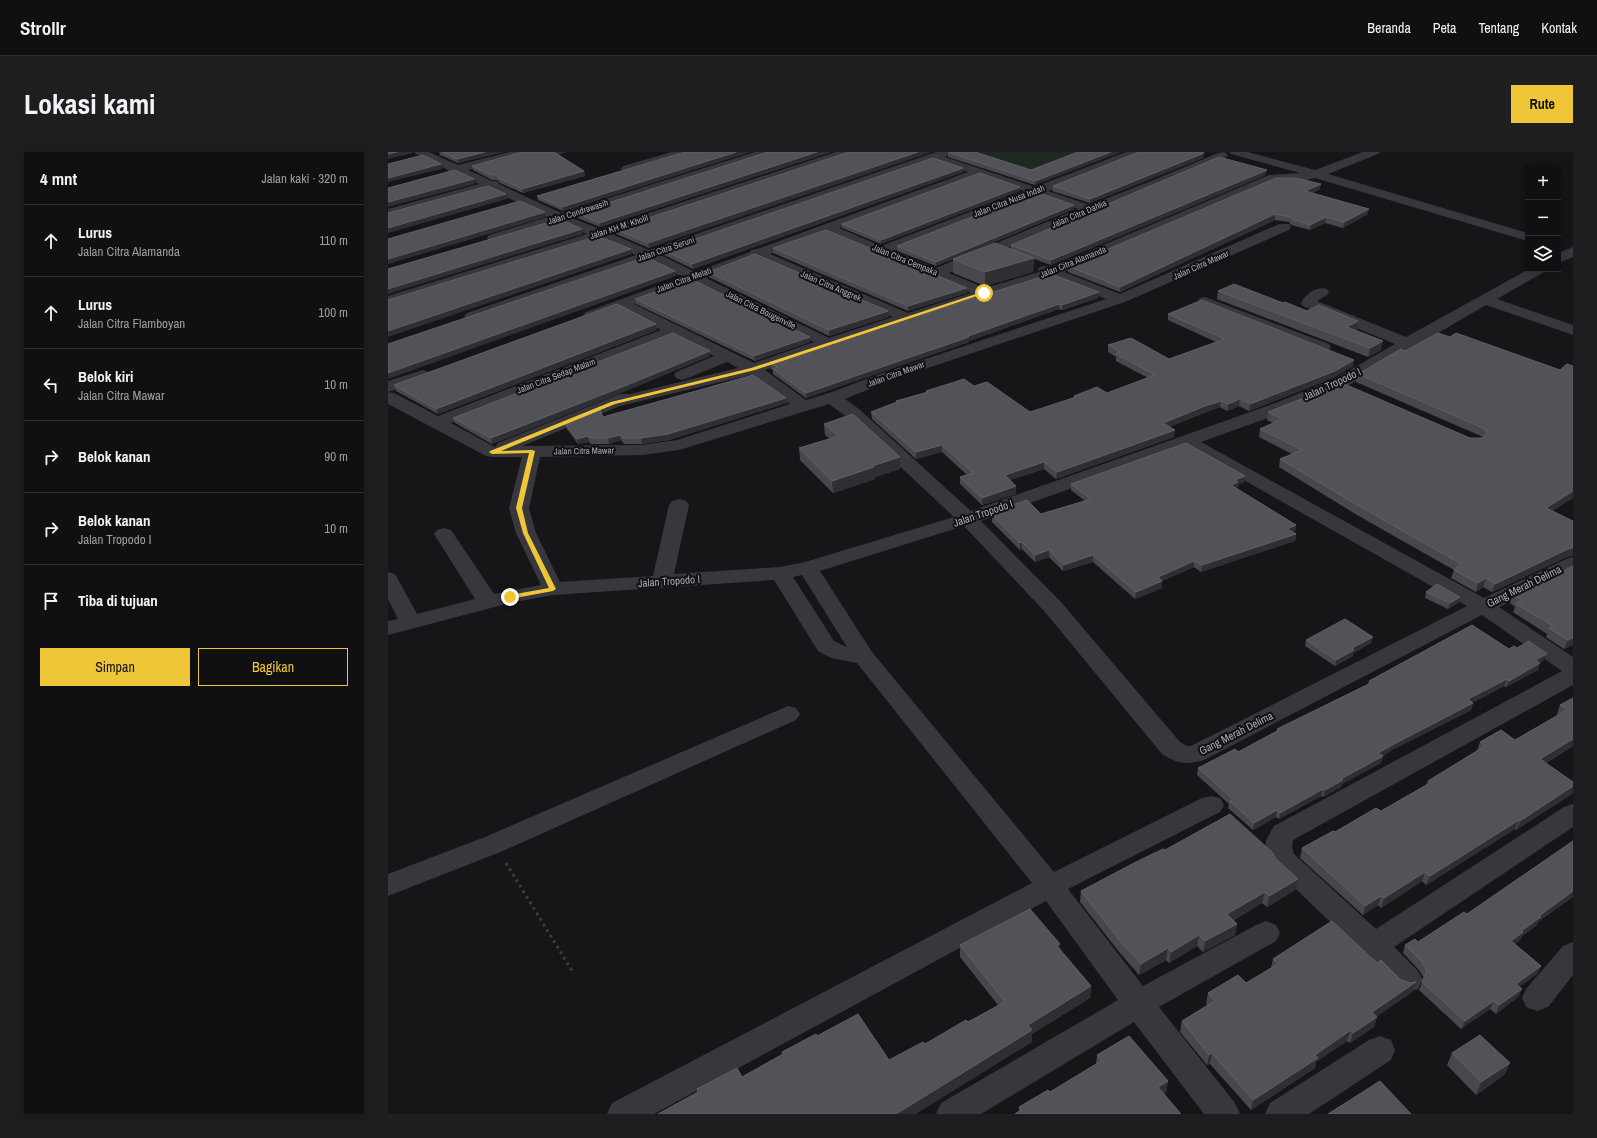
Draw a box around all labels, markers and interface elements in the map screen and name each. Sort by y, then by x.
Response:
text: Strollr [20,15,66,41]
text: Beranda [1367,19,1411,37]
text: Peta [1433,19,1456,37]
text: Tentang [1478,19,1519,37]
text: Kontak [1541,19,1577,37]
text: Lokasi kami [24,85,155,123]
button: Rute [1511,85,1573,123]
map controls [1525,164,1561,272]
button: + [1525,164,1561,200]
text: 4 mnt [40,167,77,190]
text: Jalan kaki · 320 m [261,170,348,187]
street label: Jalan Citra Nusa Indah [972,182,1046,220]
street label: Jalan Cendrawasih [546,197,610,227]
street label: Jalan Citra Dahlia [1049,197,1109,231]
button: − [1525,200,1561,236]
street label: Jalan KH M. Kholil [588,212,650,242]
text: Lurus [78,222,112,243]
icon: ahead [40,230,62,252]
text: 110 m [319,232,348,249]
street label: Jalan Citra Seruni [636,234,696,264]
button: layers [1525,236,1561,272]
street label: Jalan Citra Cempaka [871,241,939,279]
text: Jalan Citra Alamanda [78,243,180,260]
street label: Jalan Citra Alamanda [1038,243,1108,281]
street label: Jalan Citra Mawar [1171,247,1231,283]
street label: Jalan Citra Melati [655,264,713,296]
street label: Jalan Citra Anggrek [799,268,863,304]
route start [975,284,993,302]
street label: Jalan Citra Bougenville [724,288,798,332]
text: Lurus [78,294,112,315]
icon: ahead [40,302,62,324]
text: 100 m [318,304,348,321]
text: Jalan Citra Flamboyan [78,315,185,332]
street label: Jalan Citra Sedap Malam [515,355,597,397]
street label: Jalan Citra Mawar [866,358,927,390]
street label: Jalan Tropodo I [1301,365,1363,403]
text: Belok kiri [78,366,133,387]
icon: left [40,374,62,396]
text: 10 m [324,376,348,393]
text: Jalan Citra Mawar [78,387,165,404]
street label: Jalan Citra Mawar [554,444,615,458]
icon: right [40,446,62,468]
text: Belok kanan [78,446,150,467]
text: 90 m [324,448,348,465]
street label: Jalan Tropodo I [951,496,1015,530]
text: Belok kanan [78,510,150,531]
icon: right [40,518,62,540]
text: 10 m [324,520,348,537]
text: Jalan Tropodo I [78,531,152,548]
street label: Gang Merah Delima [1484,562,1564,610]
street label: Jalan Tropodo I [637,572,701,590]
route end [501,588,519,606]
icon: arrive [40,590,62,612]
text: Tiba di tujuan [78,590,158,611]
button: Simpan [40,648,190,686]
button: Bagikan [198,648,348,686]
street label: Gang Merah Delima [1197,708,1275,758]

